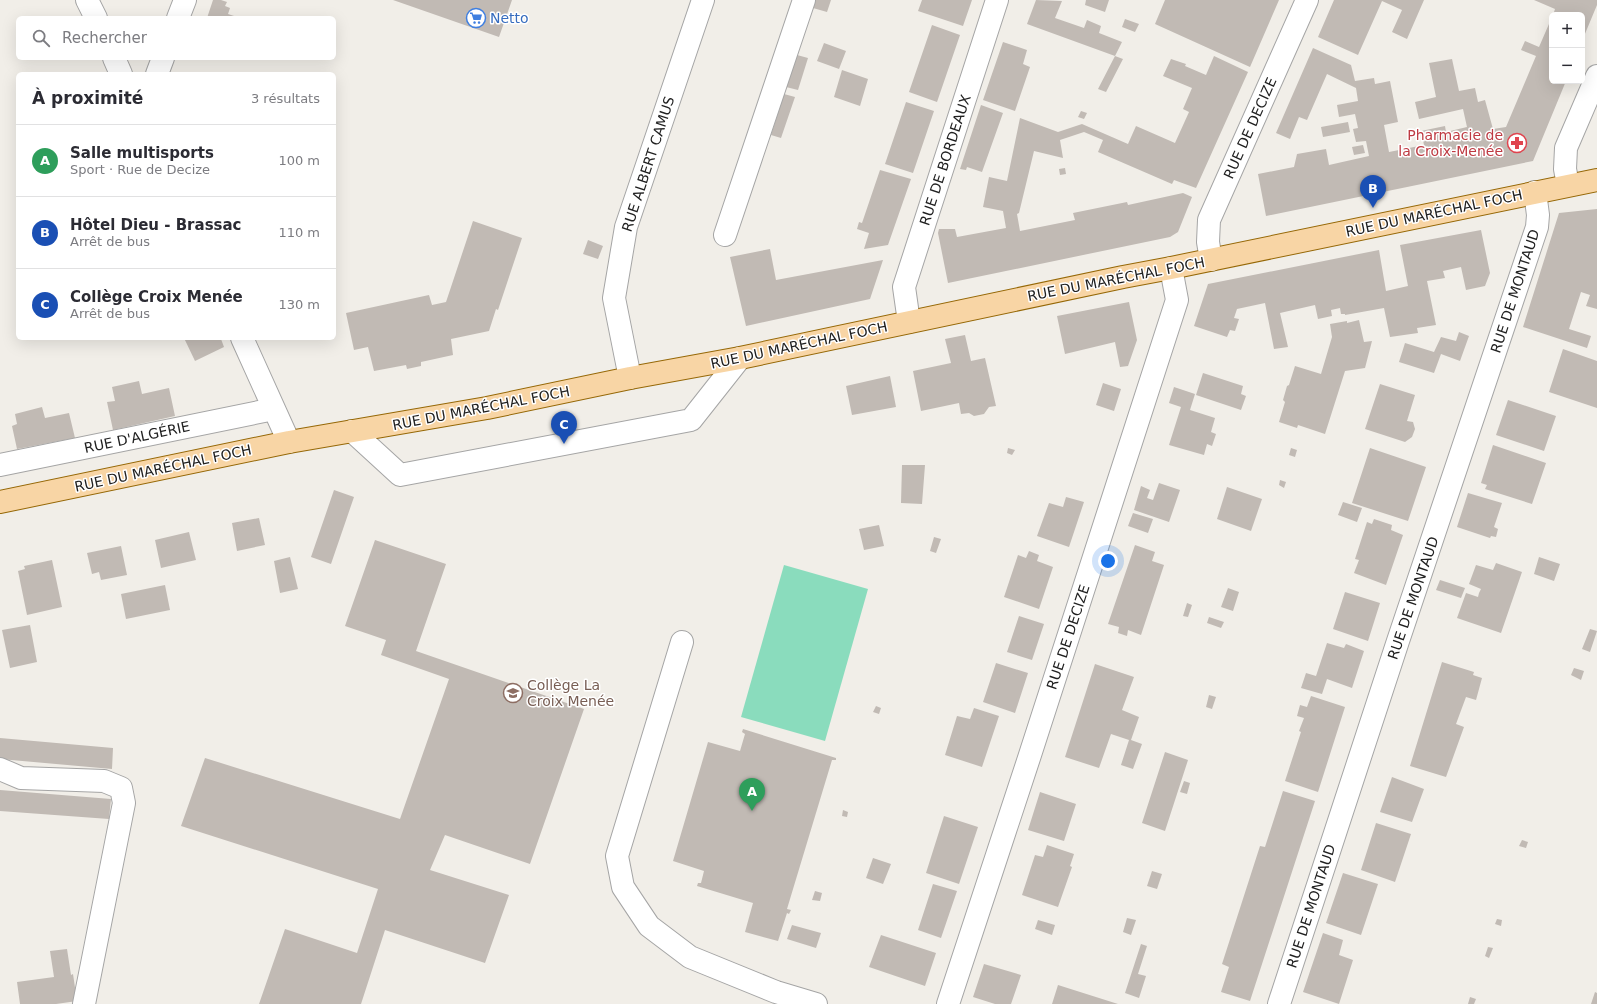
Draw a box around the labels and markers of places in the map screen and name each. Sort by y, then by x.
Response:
supermarket icon: Netto [465,7,487,29]
place label: Netto [490,10,529,26]
place label: Pharmacie de la Croix-Menée [1398,127,1503,159]
pharmacy icon: Pharmacie de la Croix-Menée [1506,132,1528,154]
pin: B [1360,175,1386,208]
pin: C [551,411,577,444]
place label: Collège La Croix Menée [527,677,614,709]
school or university icon: Collège La Croix Menée [502,682,524,704]
pin: A [739,778,765,811]

